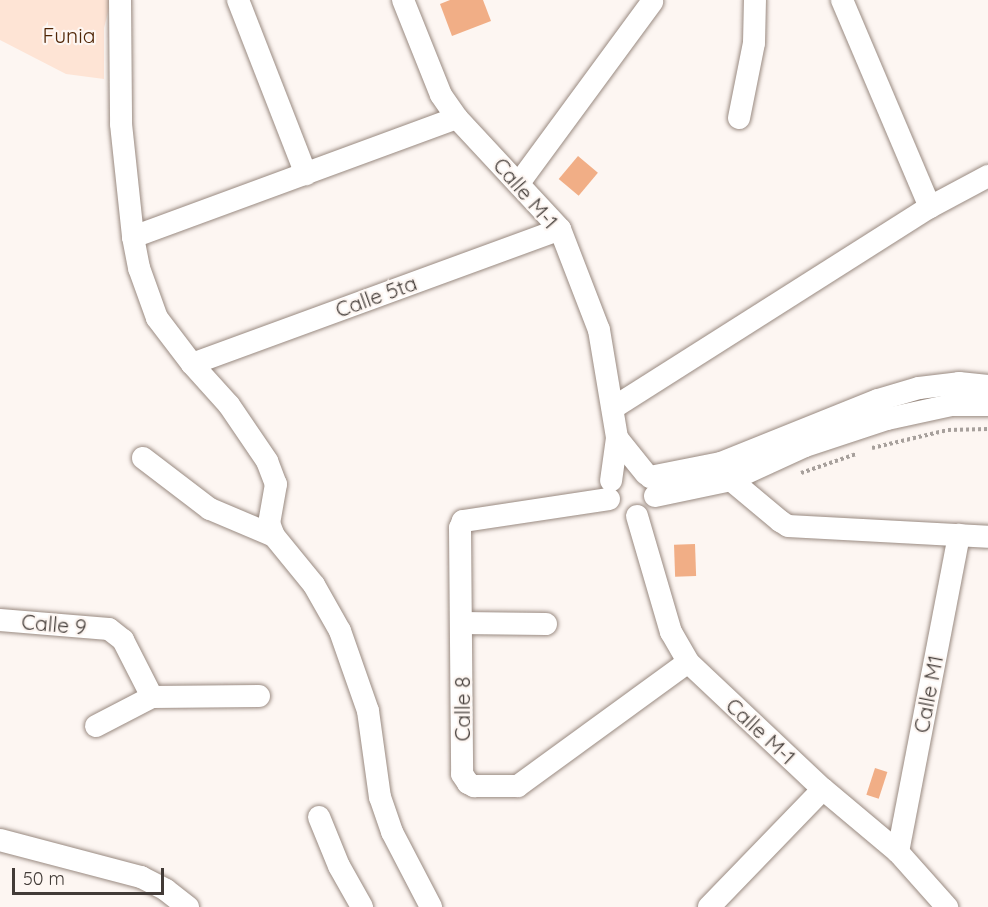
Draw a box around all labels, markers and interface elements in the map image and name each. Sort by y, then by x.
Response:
park label: Funia [43,22,95,48]
street label: Calle M-1 [488,152,564,234]
street label: Calle 5ta [332,270,420,322]
street label: Calle 9 [20,609,88,639]
street label: Calle M1 [908,653,948,735]
street label: Calle 8 [449,677,475,741]
street label: Calle M-1 [721,693,801,769]
scale bar [15,856,166,894]
text: 50 m [23,867,65,890]

